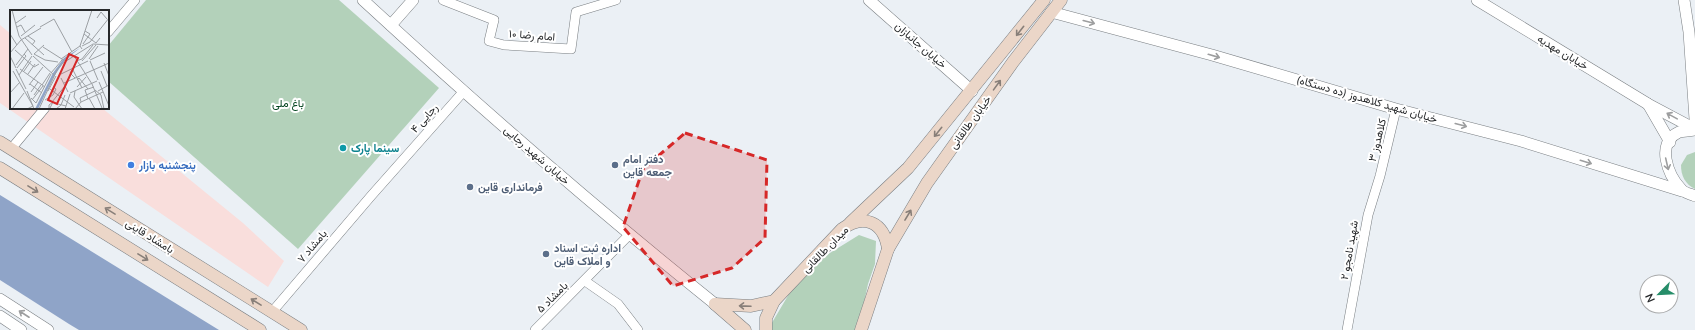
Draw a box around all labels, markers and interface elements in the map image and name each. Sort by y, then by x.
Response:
inset map [10,10,109,109]
street label: خیابان جانبازان [892,19,950,71]
one-way arrow [1082,19,1095,27]
one-way arrow [1015,25,1024,36]
street label: امام رضا ۱۰ [508,26,556,45]
street label: خیابان مهدیه [1535,31,1591,73]
one-way arrow [1208,53,1221,60]
street label: خیابان شهید کلاهدوز (ده دستگاه) [1295,72,1439,126]
one-way arrow [993,79,1001,90]
street label: خیابان طالقانی [946,93,994,151]
park label: باغ ملی [272,96,304,111]
street label: رجایی ۴ [407,100,441,135]
one-way arrow [1666,112,1678,120]
street label: کلاهدوز ۳ [1365,117,1389,163]
one-way arrow [1454,122,1467,130]
street label: خیابان شهید رجایی [501,123,573,187]
one-way arrow [934,126,943,137]
place label: سینما پارک [351,141,399,156]
marker: سینما پارک [338,143,348,153]
place label: دفتر امام جمعه قاین [623,152,673,179]
place label: پنجشنبه بازار [138,158,196,173]
one-way arrow [1664,158,1672,171]
one-way arrow [1579,159,1592,166]
marker: پنجشنبه بازار [126,160,136,170]
marker: دفتر امام جمعه قاین [610,160,620,170]
place label: فرمانداری قاین [478,180,543,194]
marker: فرمانداری قاین [465,182,475,192]
one-way arrow [27,185,39,193]
one-way arrow [105,207,116,215]
one-way arrow [904,209,912,221]
street label: بامشاد قاینی [123,216,177,256]
street label: شهید نامجو ۲ [1337,219,1361,281]
street label: میدان طالقانی [799,223,851,275]
street label: بامشاد ۷ [294,227,330,265]
place label: اداره ثبت اسناد و املاک قاین [554,241,621,268]
marker: اداره ثبت اسناد و املاک قاین [541,249,551,259]
one-way arrow [138,253,149,262]
north arrow [1639,274,1679,314]
street label: بامشاد ۵ [533,278,571,316]
text: N [1642,291,1658,305]
one-way arrow [251,298,262,306]
one-way arrow [739,302,752,309]
one-way arrow [19,310,30,318]

